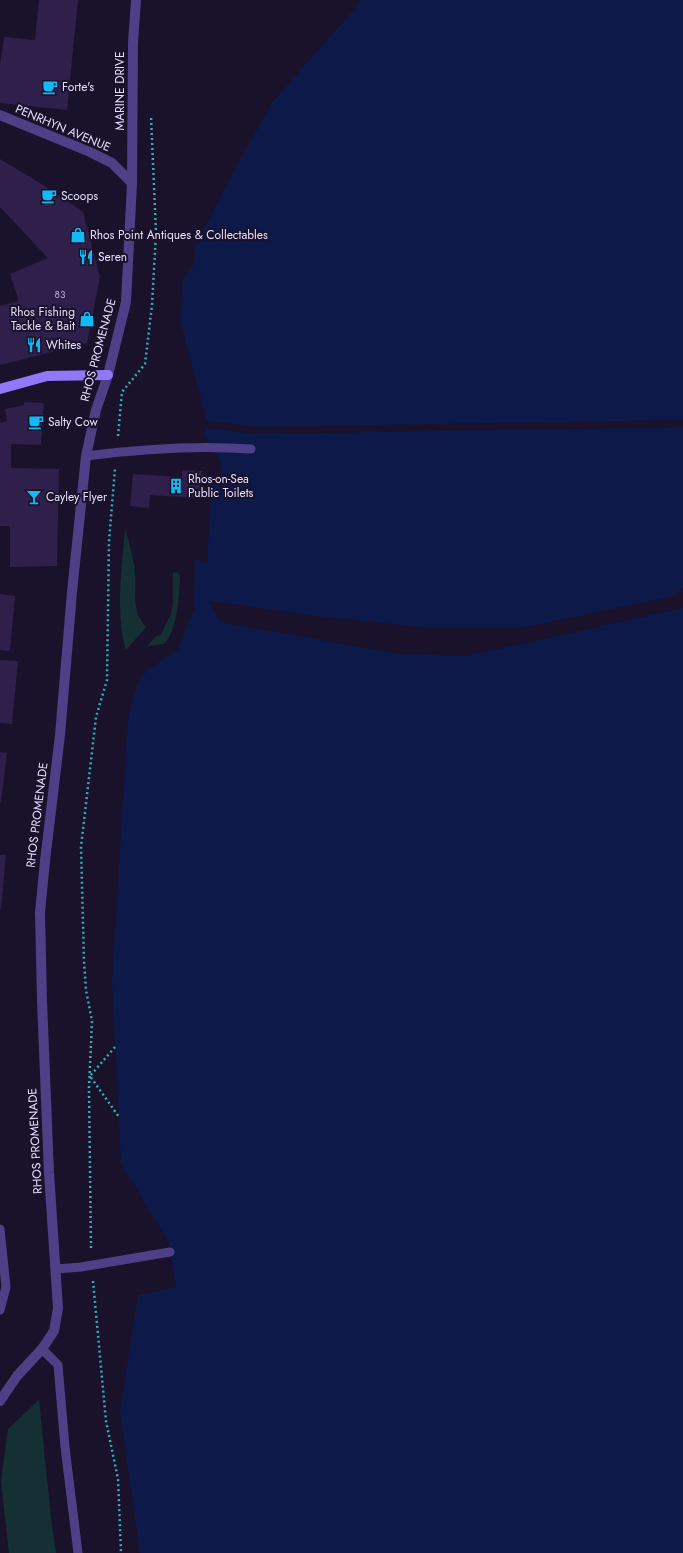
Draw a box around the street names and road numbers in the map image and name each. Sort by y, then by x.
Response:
street label: MARINE DRIVE [111,51,129,131]
street label: PENRHYN AVENUE [13,100,113,156]
street label: RHOS PROMENADE [76,296,120,404]
street label: RHOS PROMENADE [22,761,52,869]
street label: RHOS PROMENADE [23,1088,47,1194]

